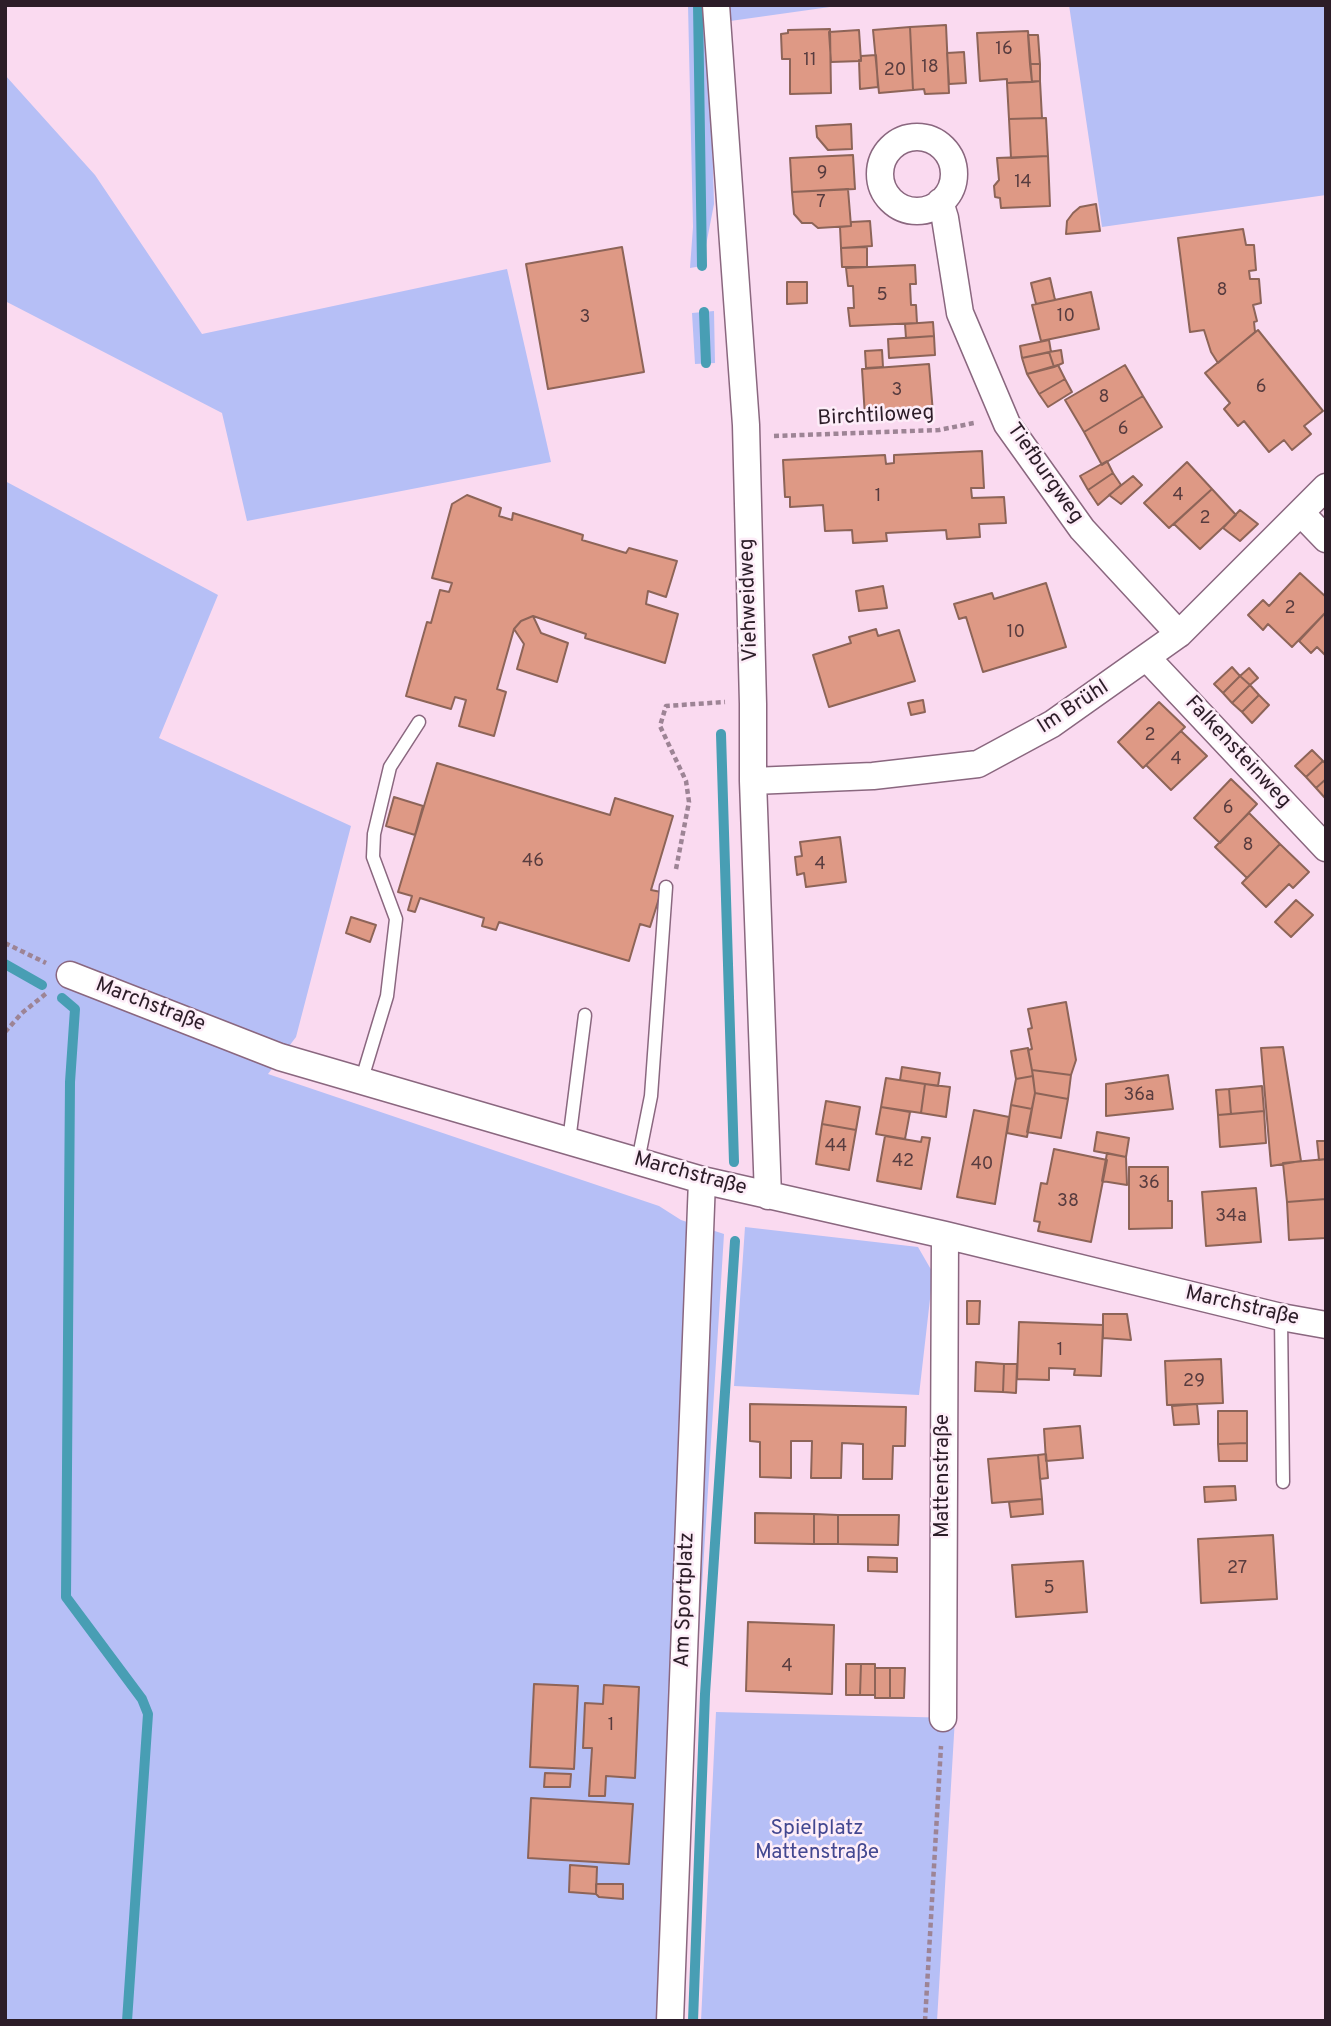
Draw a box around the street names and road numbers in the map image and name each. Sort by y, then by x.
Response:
street label: Birchtiloweg [817,401,935,433]
street label: Tiefburgweg [1000,419,1088,529]
street label: Viehweidweg [735,538,765,662]
street label: Im Brühl [1034,676,1114,740]
street label: Falkensteinweg [1179,692,1295,814]
street label: Marchstraße [91,973,209,1039]
street label: Marchstraße [631,1148,749,1202]
street label: Marchstraße [1183,1282,1301,1332]
street label: Mattenstraße [931,1414,957,1538]
street label: Am Sportplatz [671,1532,701,1668]

